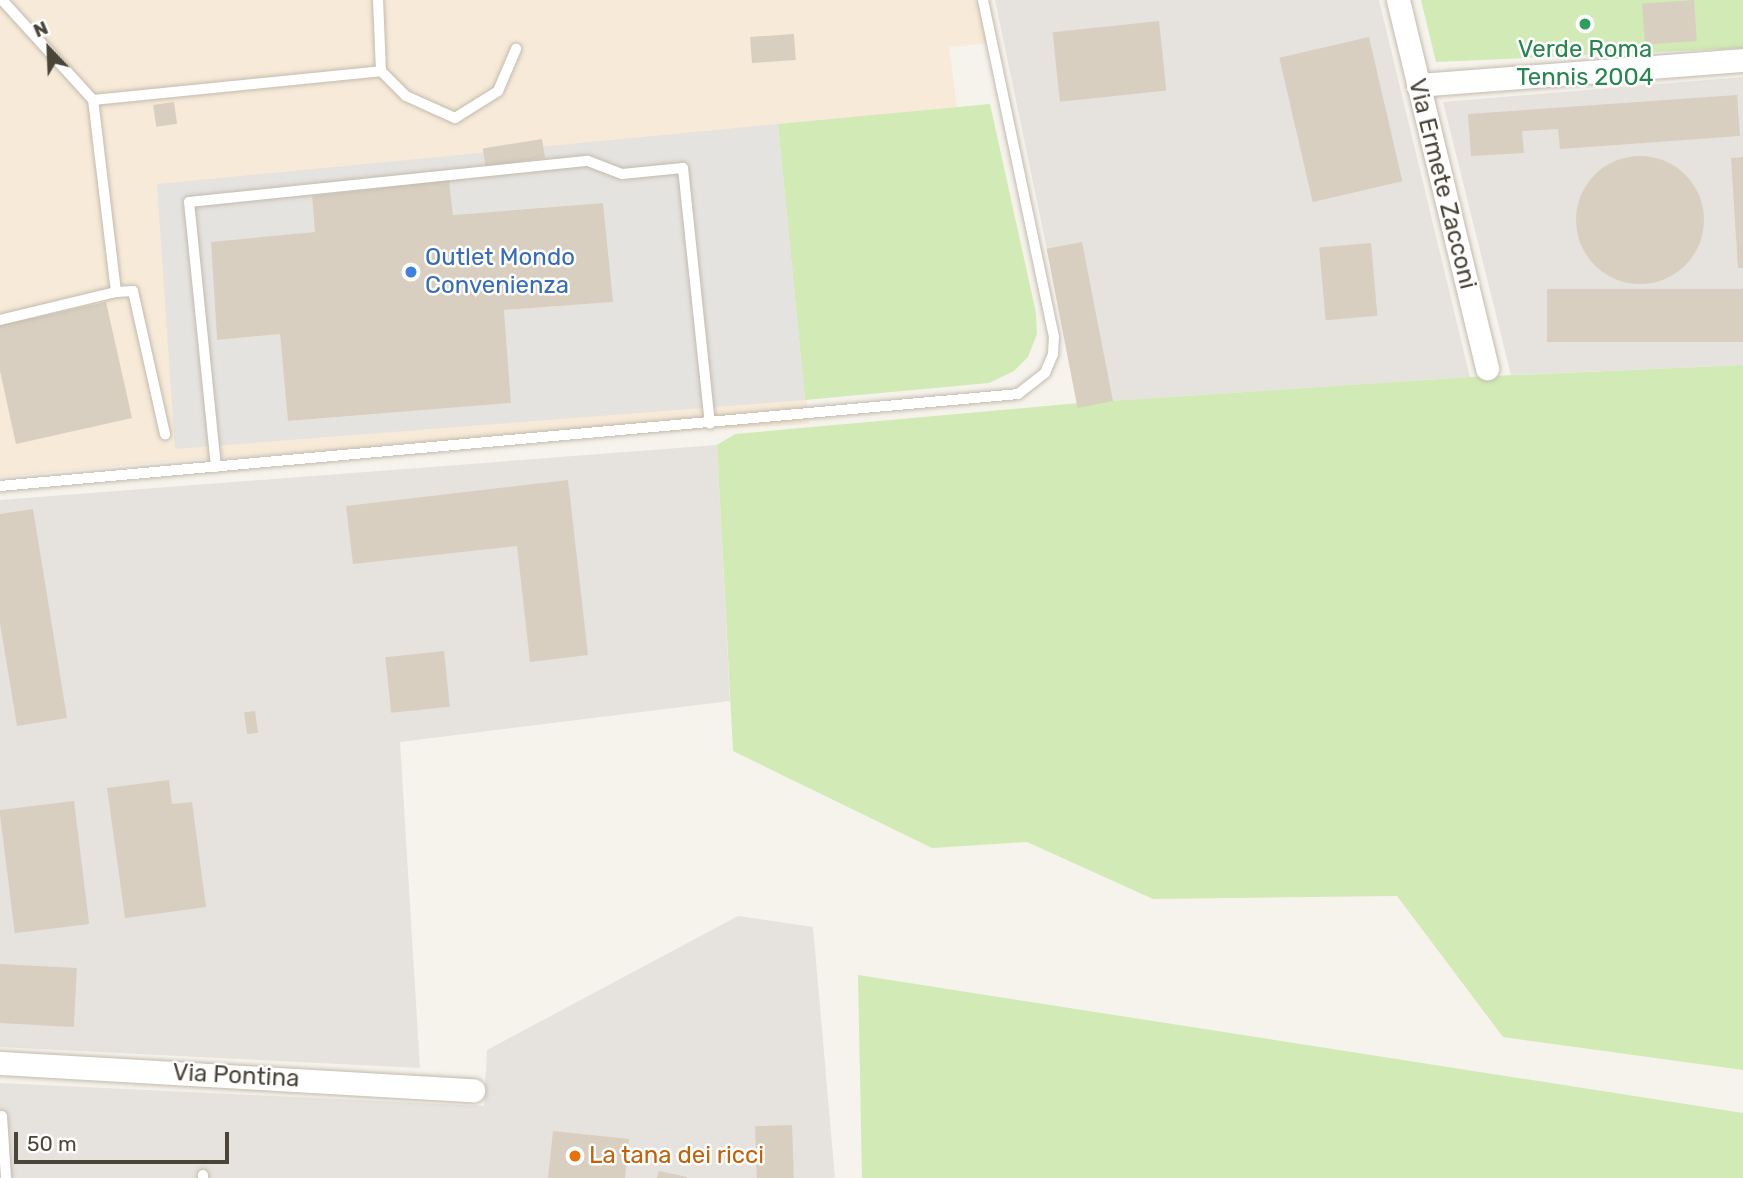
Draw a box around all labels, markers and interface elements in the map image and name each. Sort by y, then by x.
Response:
north arrow [14,14,84,84]
text: N [30,16,51,42]
marker: Verde Roma Tennis 2004 [1577,16,1593,32]
place label: Verde Roma Tennis 2004 [1516,36,1654,92]
street label: Via Ermete Zacconi [1402,76,1482,292]
place label: Outlet Mondo Convenienza [425,244,575,300]
marker: Outlet Mondo Convenienza [403,264,419,280]
street label: Via Pontina [172,1058,300,1094]
scale bar [18,1118,233,1162]
text: 50 m [27,1131,77,1156]
place label: La tana dei ricci [589,1142,765,1170]
marker: La tana dei ricci [567,1148,583,1164]

